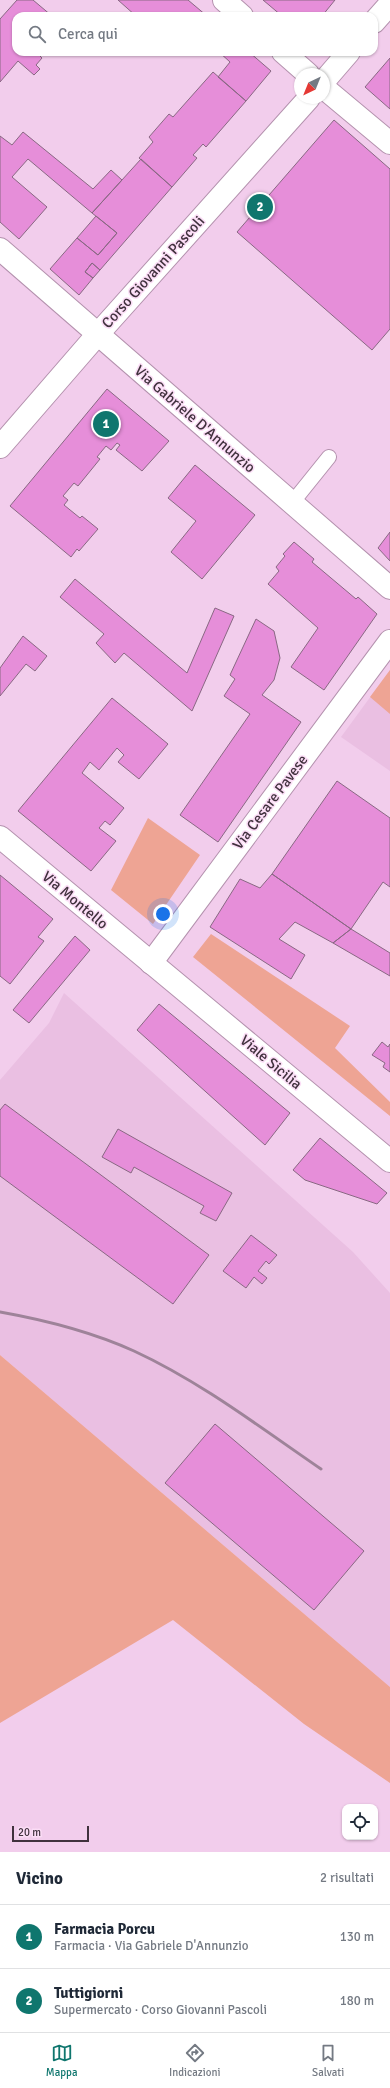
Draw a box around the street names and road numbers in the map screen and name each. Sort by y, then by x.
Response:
street label: Corso Giovanni Pascoli [98,212,208,332]
street label: Via Gabriele D'Annunzio [131,362,259,477]
street label: Via Cesare Pavese [229,751,311,853]
street label: Via Montello [38,867,112,933]
street label: Viale Sicilia [236,1031,306,1093]

